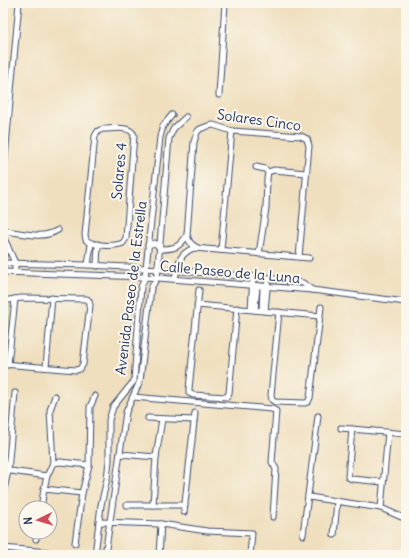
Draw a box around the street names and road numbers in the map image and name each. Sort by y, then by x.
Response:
street label: Solares Cinco [216,105,302,135]
street label: Solares 4 [108,142,130,200]
street label: Avenida Paseo de la Estrella [111,200,151,376]
street label: Calle Paseo de la Luna [159,257,301,287]

